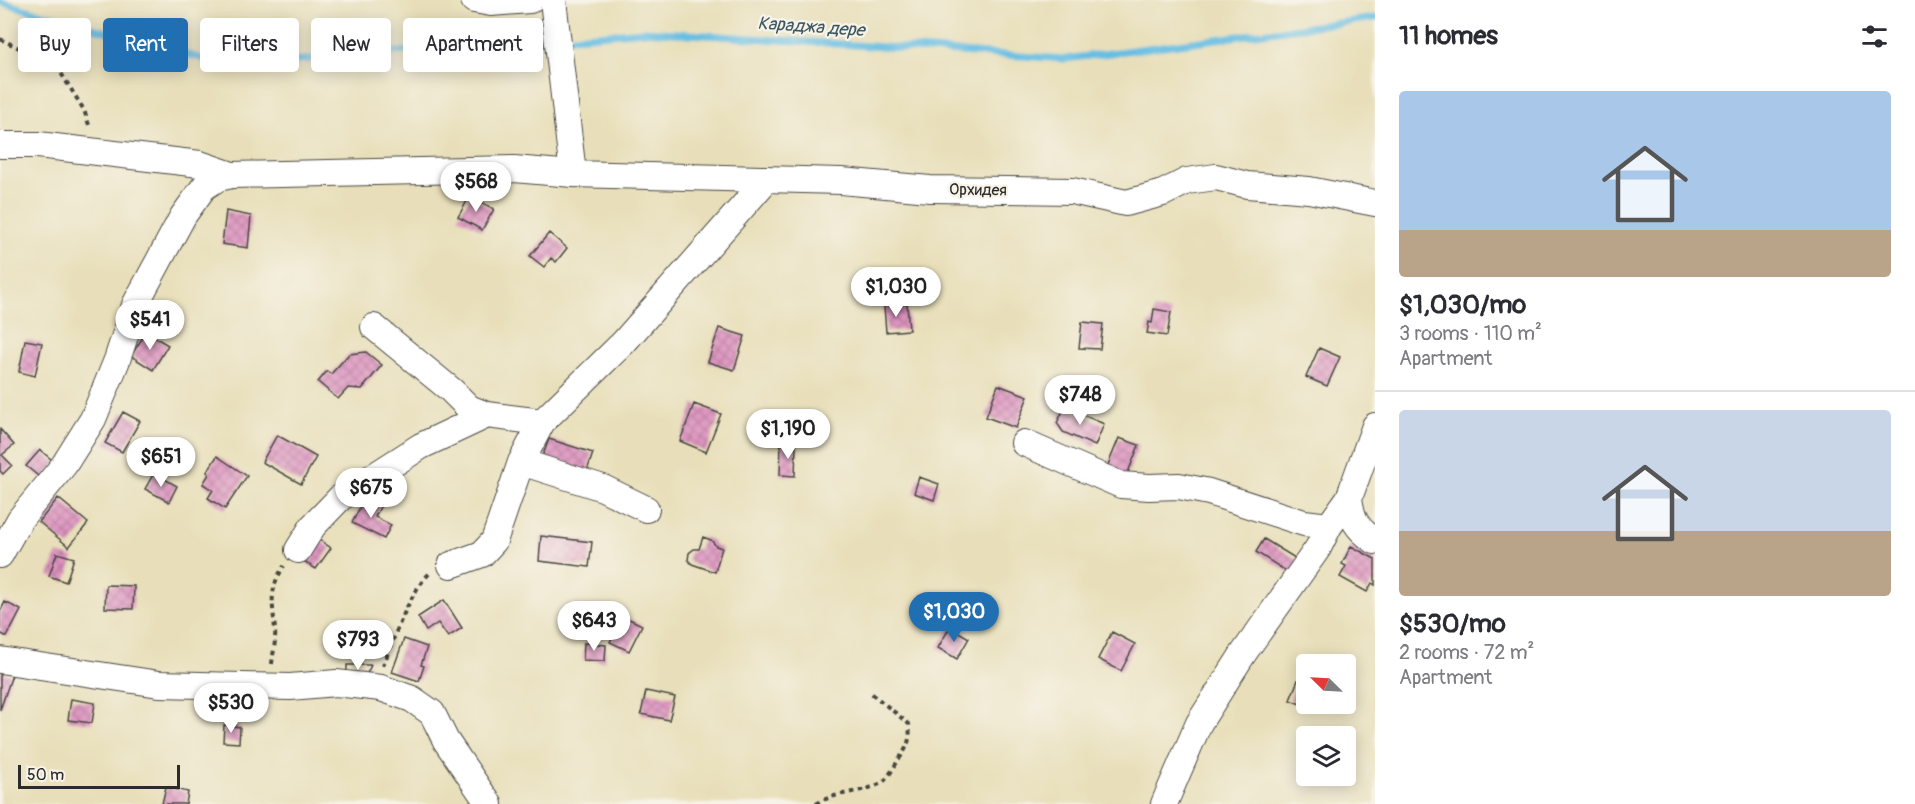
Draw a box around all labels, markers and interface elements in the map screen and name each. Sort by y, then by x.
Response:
water label: Караджа дере [757,12,867,42]
chip: Buy [18,18,91,72]
chip: Rent [103,18,188,72]
chip: Filters [200,18,299,72]
chip: New [311,18,391,72]
chip: Apartment [403,18,543,72]
text: 11 homes [1399,20,1498,52]
icon: filters [1858,20,1891,53]
icon: home [1591,130,1699,238]
pin: $568 [440,162,512,213]
text: $568 [454,169,498,194]
street label: Орхидея [949,179,1007,201]
pin: $1,030 [847,267,945,318]
text: $1,030 [865,274,927,299]
text: $1,030/mo [1399,289,1526,321]
pin: $541 [114,300,186,351]
text: $541 [129,307,171,332]
text: 3 rooms · 110 m² [1399,321,1542,346]
text: Apartment [1399,346,1492,371]
pin: $748 [1044,375,1116,426]
text: $748 [1058,382,1102,407]
pin: $1,190 [739,409,837,460]
text: $1,190 [760,416,816,441]
pin: $651 [125,437,197,488]
text: $651 [140,444,182,469]
icon: home [1591,449,1699,557]
pin: $675 [335,468,407,519]
text: $675 [349,475,393,500]
pin: $1,030 [905,592,1003,643]
text: $1,030 [923,599,985,624]
pin: $643 [558,601,630,652]
text: $643 [571,608,617,633]
text: $530/mo [1399,608,1506,640]
pin: $793 [322,620,394,671]
text: $793 [337,627,379,652]
text: 2 rooms · 72 m² [1399,640,1534,665]
north arrow [1296,654,1356,714]
map controls [1296,654,1356,786]
text: Apartment [1399,665,1492,690]
pin: $530 [195,683,267,734]
text: $530 [208,690,254,715]
button: layers [1296,726,1356,786]
scale bar [18,762,180,790]
text: 50 m [27,765,64,785]

